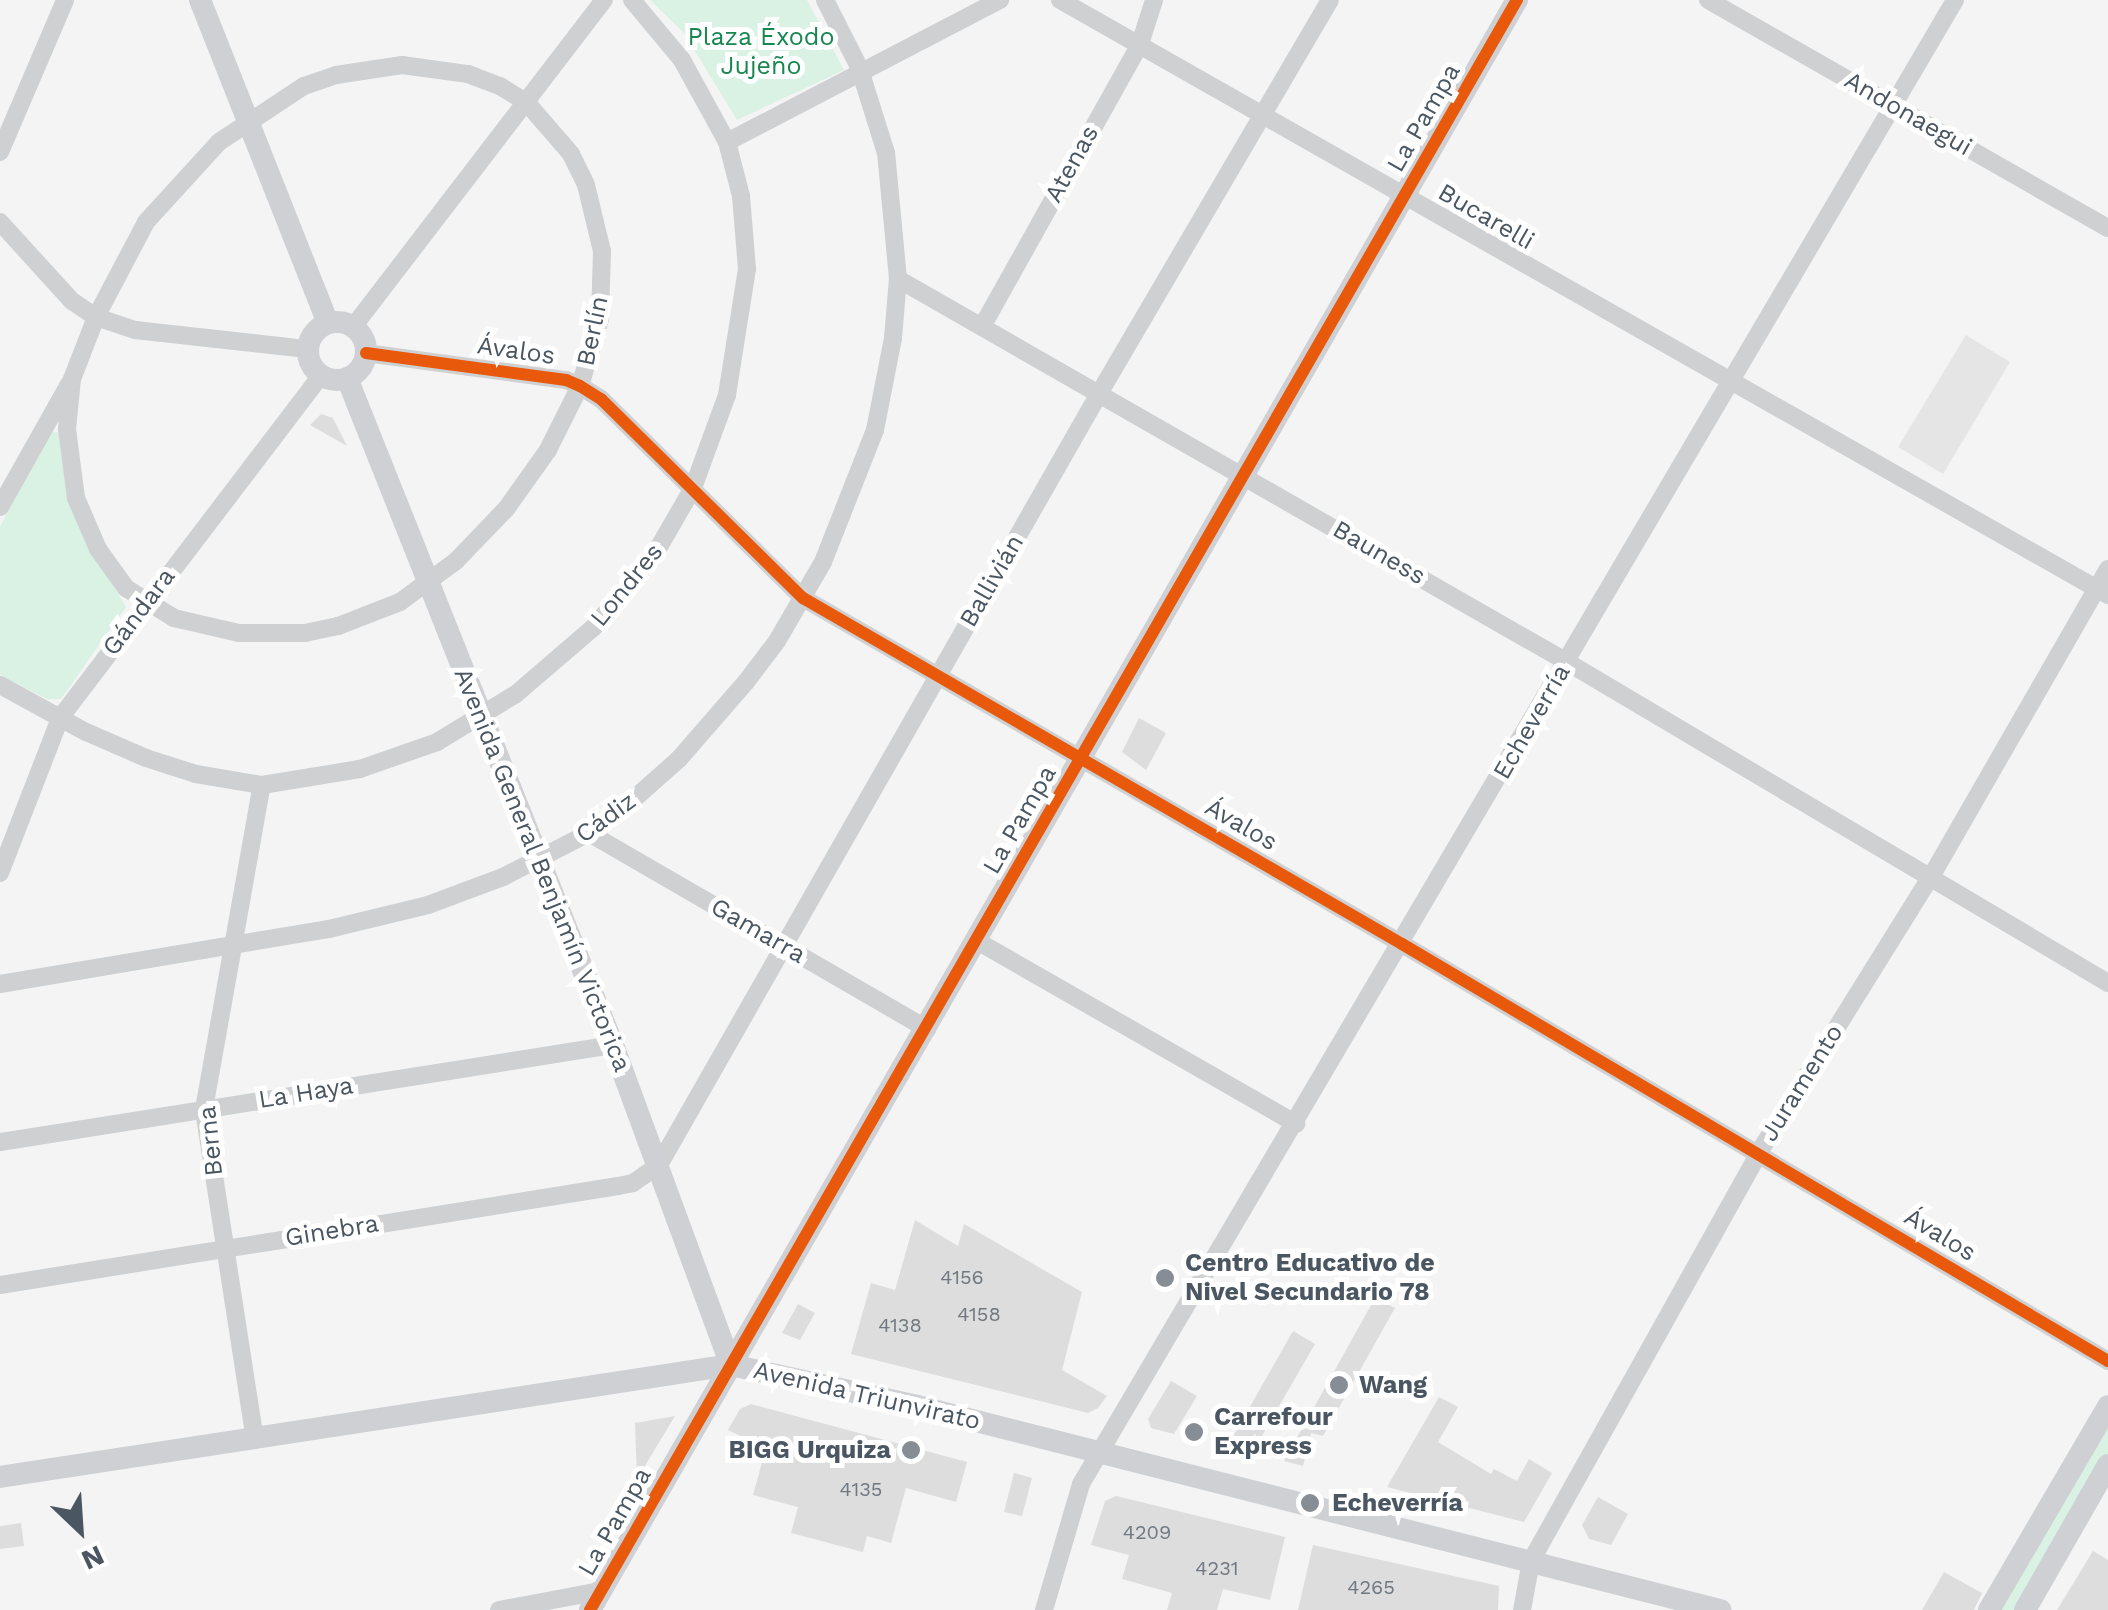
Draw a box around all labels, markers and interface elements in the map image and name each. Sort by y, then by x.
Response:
park label: Plaza Éxodo Jujeño [687,23,835,82]
street label: La Pampa [1381,58,1467,178]
street label: Andonaegui [1839,65,1977,163]
street label: Atenas [1039,120,1105,208]
street label: Bucarelli [1433,177,1539,257]
street label: Berlín [571,293,615,369]
street label: Ávalos [475,331,557,371]
street label: Bauness [1327,514,1431,592]
street label: Ballivián [954,529,1030,633]
street label: Londres [584,537,670,633]
street label: Gándara [96,562,182,662]
street label: Echeverría [1487,659,1577,785]
street label: Avenida General Benjamín Victorica [447,663,637,1077]
street label: La Pampa [977,760,1063,880]
street label: Cádiz [570,786,642,850]
street label: Ávalos [1200,792,1282,858]
street label: Gamarra [705,892,811,970]
street label: Juramento [1754,1019,1850,1147]
street label: La Haya [256,1071,356,1115]
street label: Berna [192,1104,230,1178]
street label: Ávalos [1899,1202,1981,1268]
street label: Ginebra [283,1209,381,1253]
place label: Centro Educativo de Nivel Secundario 78 [1185,1249,1435,1308]
house number: 4156 [940,1265,984,1289]
marker: Centro Educativo de Nivel Secundario 78 [1154,1267,1176,1289]
house number: 4158 [957,1302,1001,1326]
house number: 4138 [878,1313,922,1337]
street label: Avenida Triunvirato [750,1355,984,1437]
place label: Wang [1359,1370,1427,1400]
marker: Wang [1328,1374,1350,1396]
place label: Carrefour Express [1214,1403,1333,1462]
marker: Carrefour Express [1183,1421,1205,1443]
place label: BIGG Urquiza [729,1435,891,1465]
marker: BIGG Urquiza [900,1439,922,1461]
street label: La Pampa [572,1462,658,1582]
house number: 4135 [840,1477,882,1501]
north arrow [30,1480,130,1580]
place label: Echeverría [1332,1488,1463,1518]
marker: Echeverría [1297,1490,1323,1516]
house number: 4209 [1123,1520,1171,1544]
text: N [77,1538,109,1577]
house number: 4231 [1195,1556,1239,1580]
house number: 4265 [1347,1575,1395,1599]

